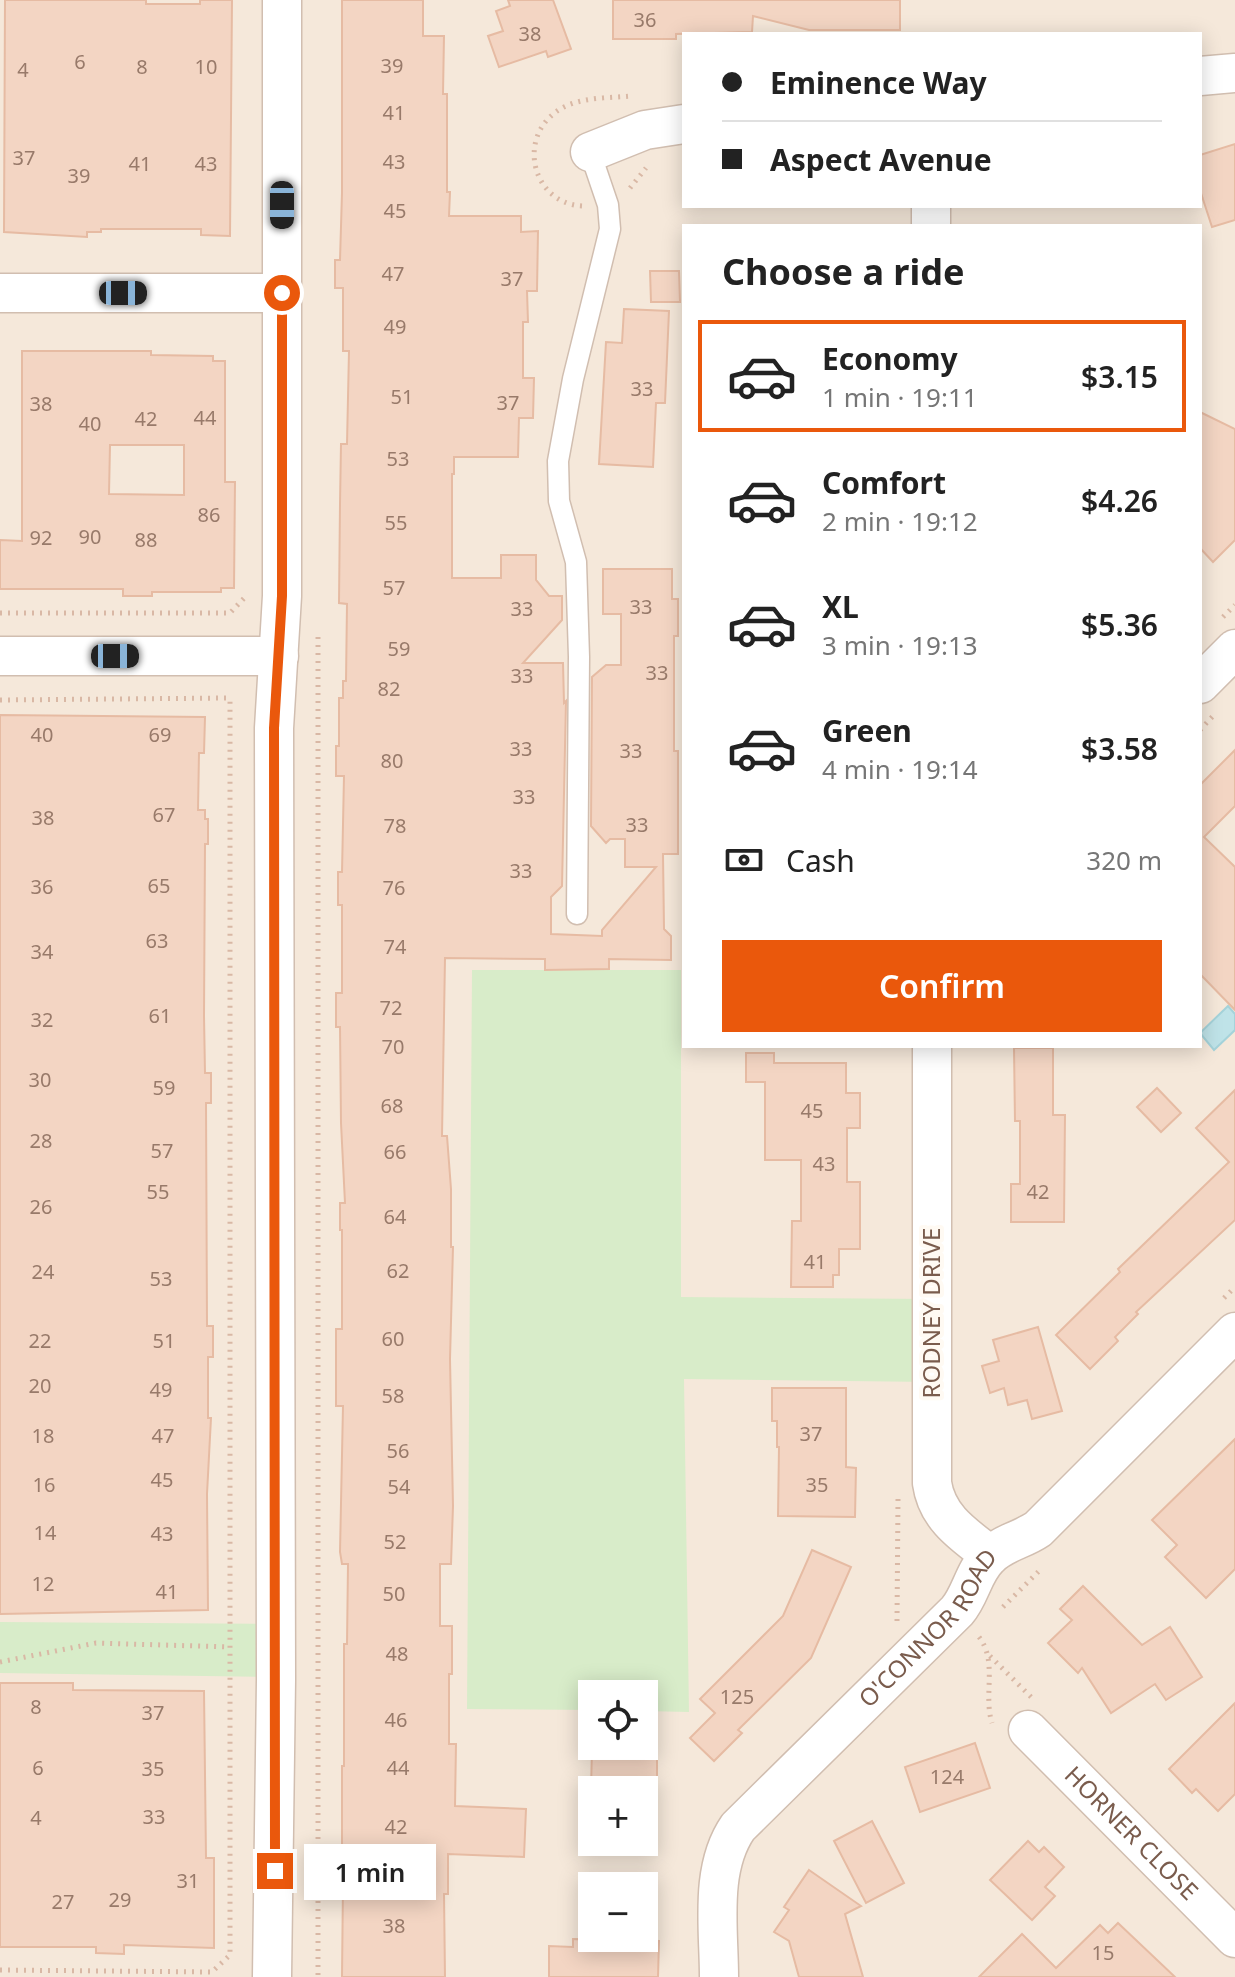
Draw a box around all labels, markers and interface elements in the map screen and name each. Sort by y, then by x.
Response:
house number: 36 [634,6,656,33]
house number: 38 [519,20,541,47]
house number: 6 [74,48,86,75]
house number: 39 [381,52,403,79]
house number: 8 [136,53,148,80]
house number: 10 [195,53,217,80]
house number: 4 [17,56,29,83]
text: Eminence Way [770,62,987,103]
house number: 41 [383,99,405,126]
text: Aspect Avenue [770,139,992,180]
house number: 37 [13,144,35,171]
house number: 43 [383,148,405,175]
house number: 41 [129,150,151,177]
house number: 43 [195,150,217,177]
house number: 39 [68,162,90,189]
car [270,181,294,229]
house number: 45 [384,197,406,224]
text: Choose a ride [722,247,964,296]
house number: 47 [382,260,404,287]
house number: 37 [501,265,523,292]
route start [264,275,300,311]
car [99,281,147,305]
house number: 49 [384,313,406,340]
text: Economy [822,338,958,379]
icon: car [726,340,798,412]
text: $3.15 [1081,356,1158,397]
house number: 33 [631,375,653,402]
text: 1 min · 19:11 [822,379,978,415]
house number: 51 [391,383,413,410]
house number: 37 [497,389,519,416]
house number: 38 [30,390,52,417]
house number: 44 [194,404,217,431]
house number: 42 [135,405,157,432]
house number: 40 [79,410,101,437]
house number: 53 [387,445,409,472]
text: Comfort [822,462,946,503]
icon: car [726,464,798,536]
text: $4.26 [1081,480,1158,521]
house number: 86 [198,501,220,528]
text: 2 min · 19:12 [822,503,978,539]
house number: 55 [385,509,407,536]
house number: 90 [79,523,101,550]
house number: 92 [30,524,52,551]
house number: 88 [135,526,157,553]
house number: 57 [383,574,405,601]
text: XL [822,586,859,627]
icon: car [726,588,798,660]
house number: 33 [630,593,652,620]
house number: 33 [511,595,533,622]
text: $5.36 [1081,604,1158,645]
text: 3 min · 19:13 [822,627,978,663]
house number: 59 [388,635,410,662]
car [91,644,139,668]
house number: 33 [646,659,668,686]
house number: 33 [511,662,533,689]
house number: 82 [378,675,400,702]
text: Green [822,710,912,751]
icon: car [726,712,798,784]
house number: 40 [31,721,53,748]
house number: 69 [149,721,171,748]
text: $3.58 [1081,728,1158,769]
house number: 33 [510,735,532,762]
house number: 33 [620,737,642,764]
house number: 80 [381,747,403,774]
text: 4 min · 19:14 [822,751,978,787]
house number: 33 [513,783,535,810]
house number: 67 [153,801,175,828]
house number: 38 [32,804,54,831]
house number: 33 [626,811,648,838]
house number: 78 [384,812,406,839]
icon: cash [722,838,766,882]
text: Cash [786,840,855,881]
text: 320 m [1086,842,1162,878]
house number: 33 [510,857,532,884]
house number: 65 [148,872,170,899]
house number: 36 [31,873,53,900]
house number: 76 [383,874,405,901]
house number: 63 [146,927,168,954]
house number: 74 [384,933,407,960]
house number: 34 [31,938,54,965]
button: Confirm [722,940,1162,1032]
house number: 72 [380,994,402,1021]
house number: 61 [149,1002,171,1029]
house number: 32 [31,1006,53,1033]
house number: 70 [382,1033,404,1060]
house number: 30 [29,1066,51,1093]
house number: 59 [153,1074,175,1101]
house number: 68 [381,1092,403,1119]
house number: 45 [801,1097,823,1124]
house number: 28 [30,1127,52,1154]
house number: 57 [151,1137,173,1164]
house number: 66 [384,1138,406,1165]
house number: 43 [813,1150,835,1177]
house number: 55 [147,1178,169,1205]
house number: 42 [1027,1178,1049,1205]
house number: 26 [30,1193,52,1220]
house number: 64 [384,1203,407,1230]
street label: RODNEY DRIVE [914,1228,947,1398]
house number: 41 [804,1248,826,1275]
house number: 62 [387,1257,409,1284]
house number: 24 [32,1258,55,1285]
house number: 53 [150,1265,172,1292]
house number: 60 [382,1325,404,1352]
house number: 22 [29,1327,51,1354]
house number: 51 [153,1327,175,1354]
house number: 20 [29,1372,51,1399]
house number: 49 [150,1376,172,1403]
house number: 58 [382,1382,404,1409]
house number: 37 [800,1420,822,1447]
house number: 18 [32,1422,54,1449]
house number: 47 [152,1422,174,1449]
house number: 56 [387,1437,409,1464]
house number: 45 [151,1466,173,1493]
house number: 16 [33,1471,55,1498]
house number: 35 [806,1471,828,1498]
house number: 54 [388,1473,411,1500]
house number: 14 [34,1519,57,1546]
house number: 43 [151,1520,173,1547]
house number: 52 [384,1528,406,1555]
street label: O'CONNOR ROAD [851,1541,1004,1714]
house number: 12 [32,1570,54,1597]
house number: 41 [156,1578,178,1605]
house number: 50 [383,1580,405,1607]
house number: 48 [386,1640,408,1667]
map controls [578,1680,658,1952]
button: locate [578,1680,658,1760]
house number: 125 [720,1683,754,1710]
house number: 8 [30,1693,42,1720]
house number: 37 [142,1699,164,1726]
house number: 46 [385,1706,407,1733]
house number: 6 [32,1754,44,1781]
house number: 44 [387,1754,410,1781]
house number: 35 [142,1755,164,1782]
street label: HORNER CLOSE [1058,1758,1206,1907]
house number: 124 [930,1763,965,1790]
button: + [578,1776,658,1856]
house number: 33 [143,1803,165,1830]
house number: 4 [30,1804,42,1831]
house number: 42 [385,1813,407,1840]
callout: 1 min [303,1843,435,1899]
route end [257,1853,293,1889]
text: 1 min [335,1854,405,1890]
house number: 31 [177,1867,199,1894]
button: − [578,1872,658,1952]
house number: 29 [109,1886,131,1913]
house number: 27 [52,1888,74,1915]
house number: 38 [383,1912,405,1939]
house number: 15 [1092,1939,1114,1966]

